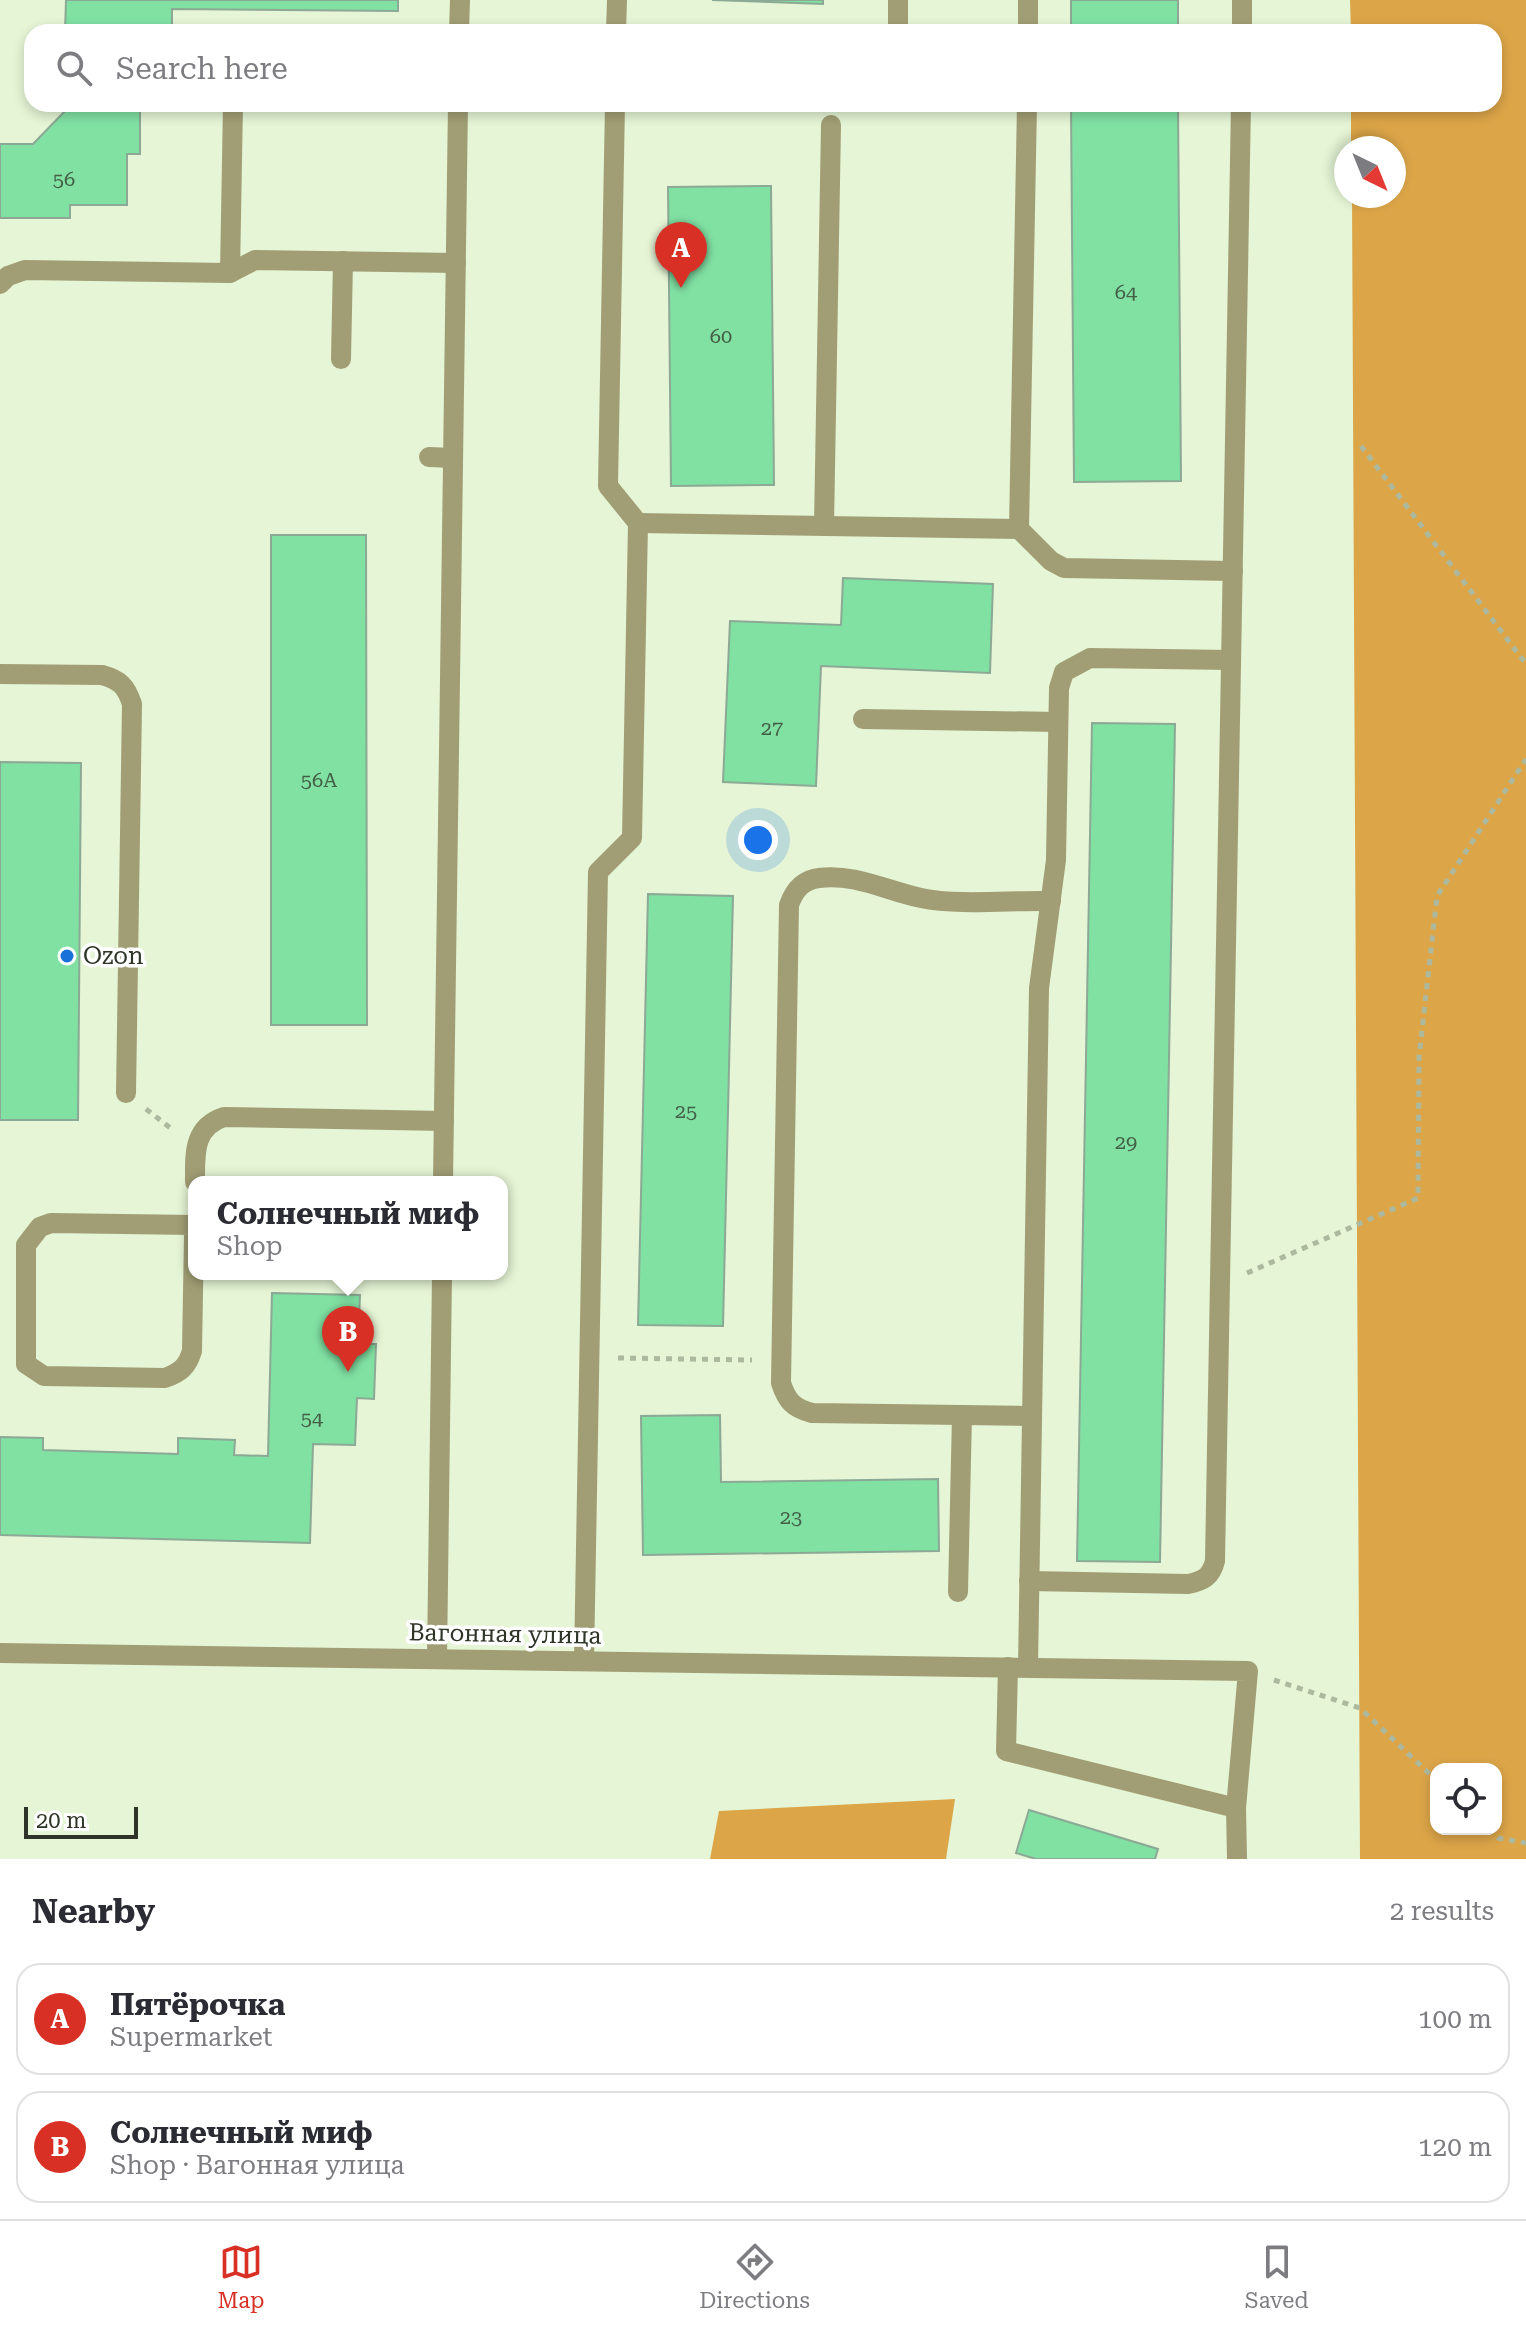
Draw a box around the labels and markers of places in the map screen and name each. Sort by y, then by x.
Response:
pin: A [655,222,707,288]
place label: Ozon [83,942,144,970]
marker: Ozon [58,947,76,965]
pin: B [322,1306,374,1372]

